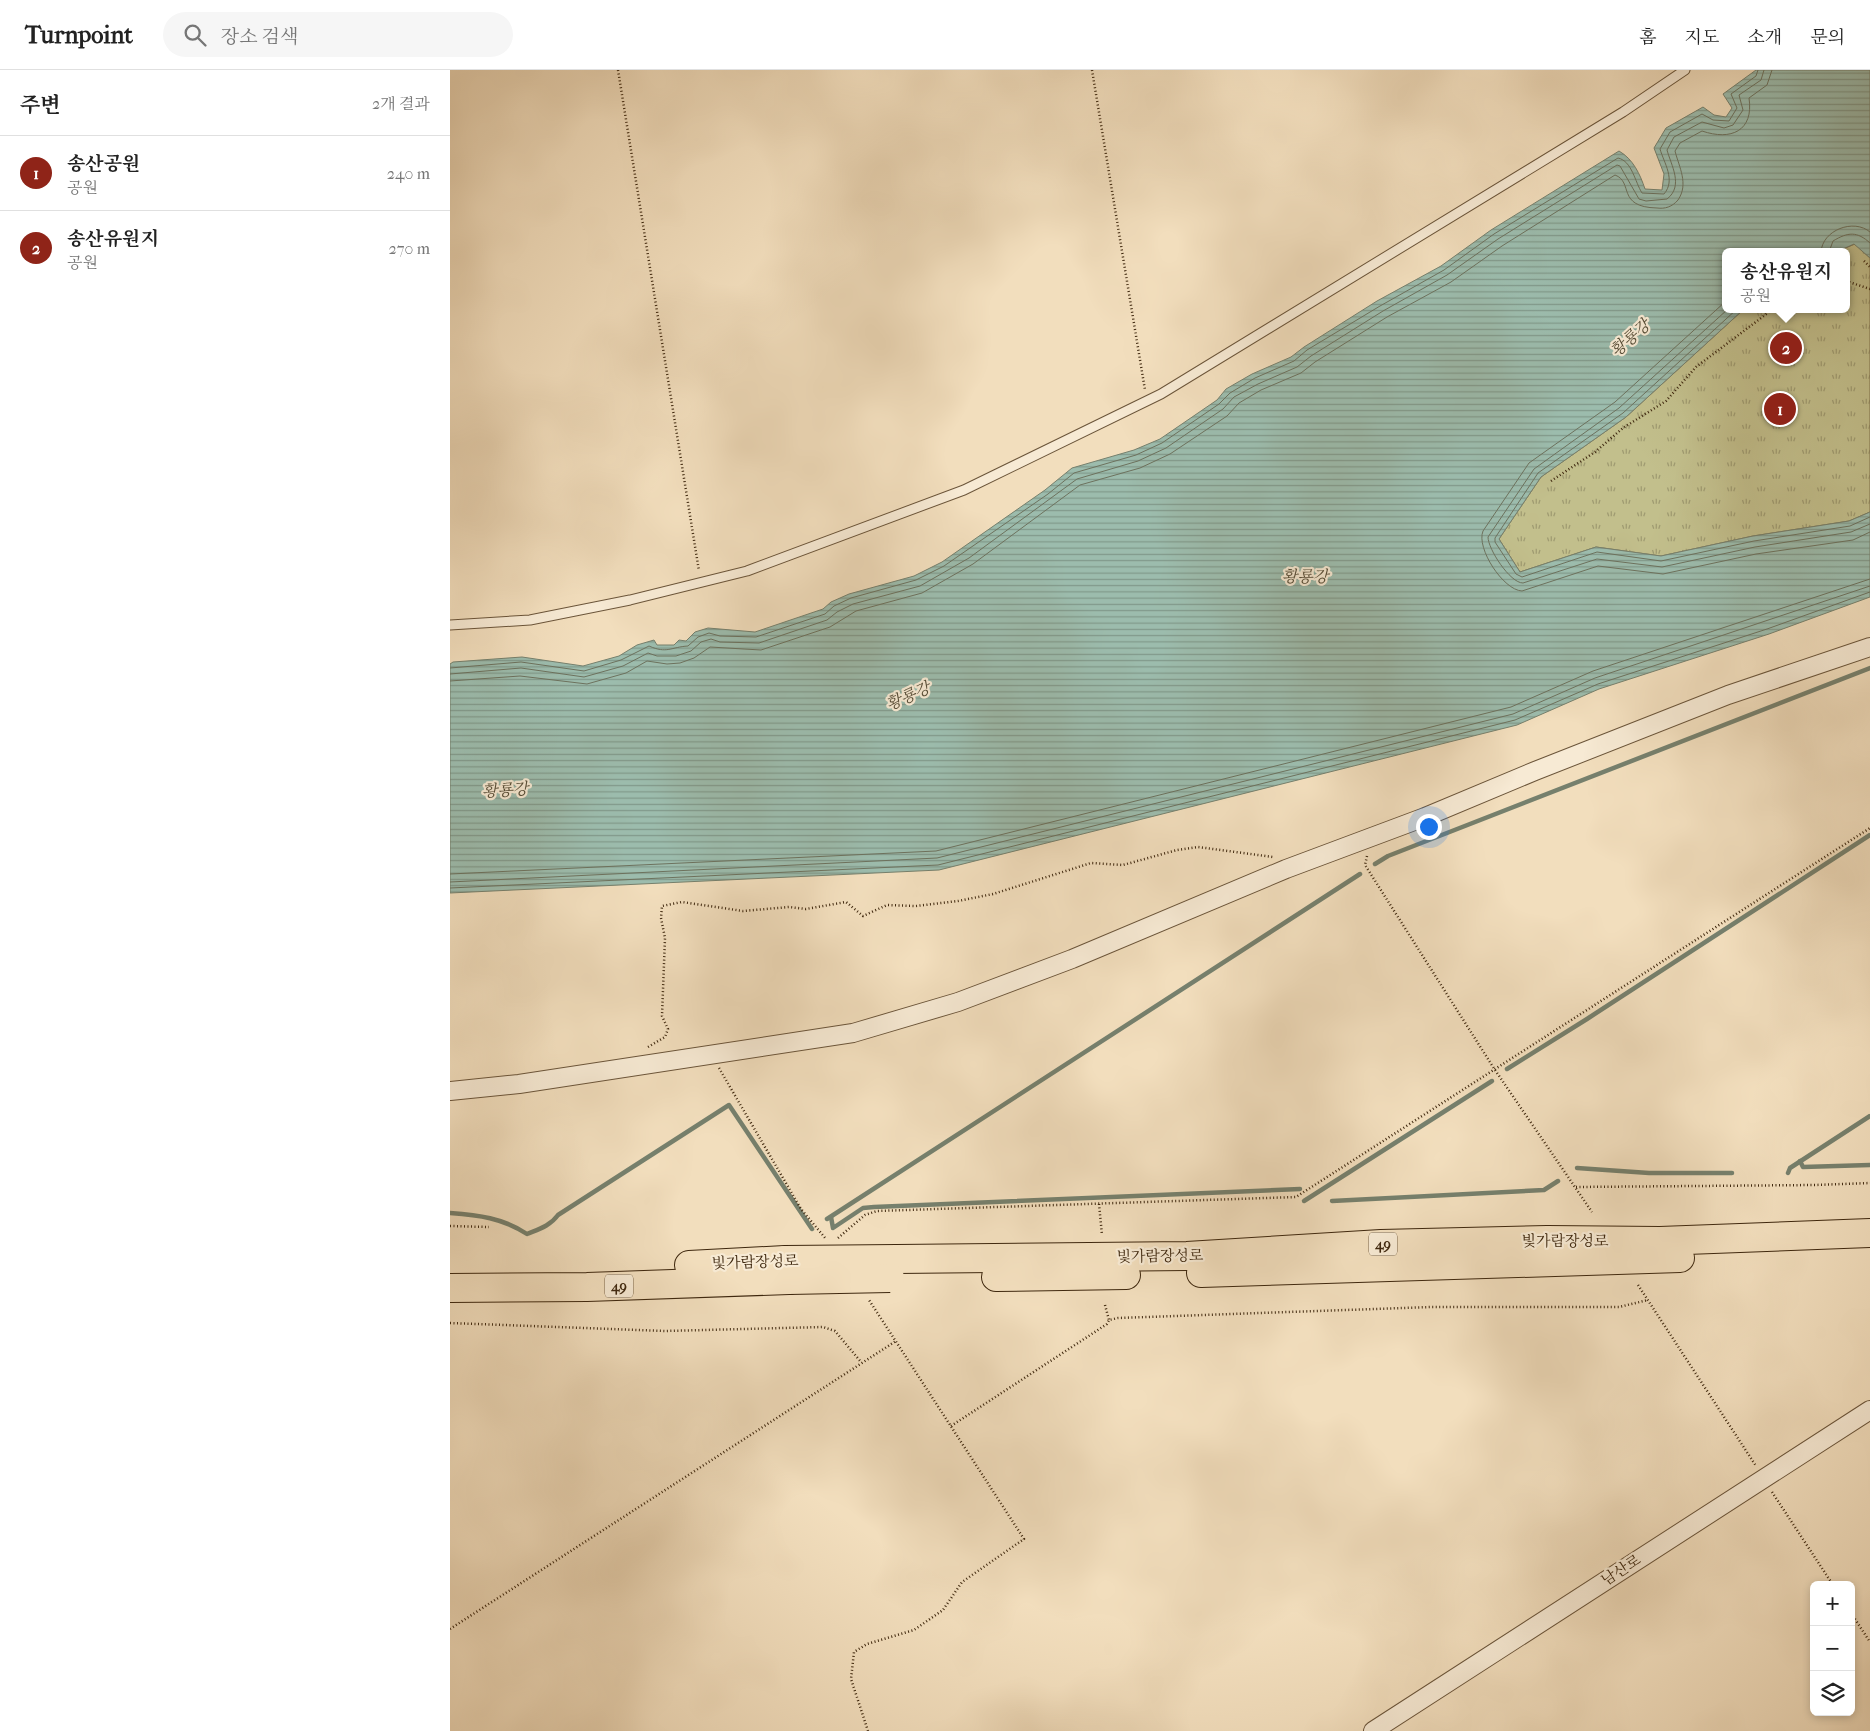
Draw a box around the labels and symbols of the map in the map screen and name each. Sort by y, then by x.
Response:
water label: 황룡강 [1606,314,1655,361]
pin: 2 [1770,329,1802,367]
pin: 1 [1764,390,1796,428]
water label: 황룡강 [1282,567,1331,586]
water label: 황룡강 [883,677,935,714]
water label: 황룡강 [481,779,531,801]
your location [1416,814,1442,840]
road number: 49 [1369,1232,1397,1256]
street label: 빛가람장성로 [1522,1232,1609,1250]
street label: 빛가람장성로 [1116,1246,1204,1266]
street label: 빛가람장성로 [711,1251,799,1273]
road number: 49 [605,1274,633,1298]
street label: 남산로 [1598,1550,1645,1589]

